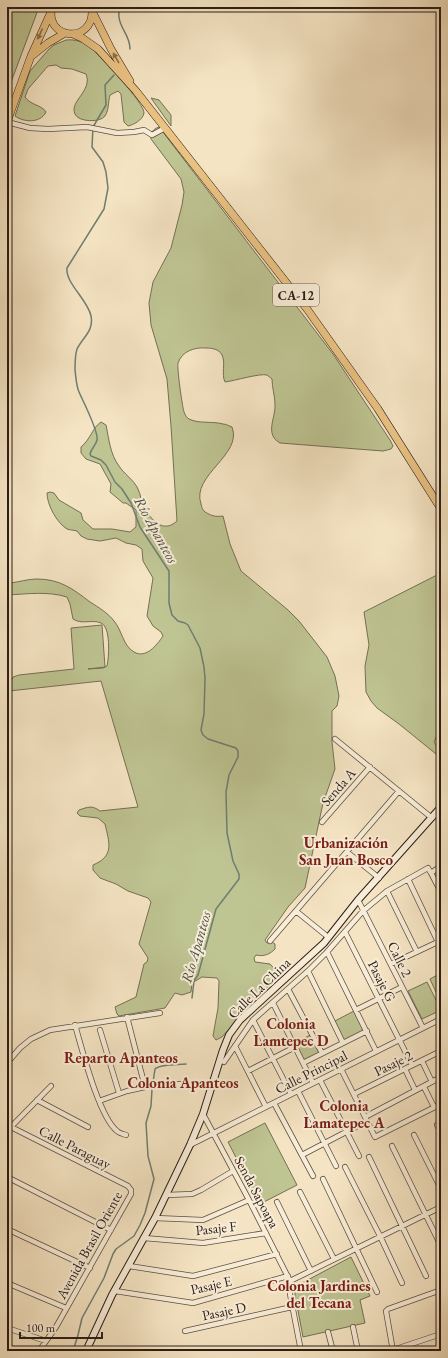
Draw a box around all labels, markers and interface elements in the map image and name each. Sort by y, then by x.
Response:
one-way arrow [37,28,44,40]
one-way arrow [113,52,120,63]
road number: CA-12 [273,284,319,306]
water label: Río Apanteos [130,493,183,567]
street label: Senda A [317,764,360,810]
district label: Urbanización San Juan Bosco [299,833,393,869]
water label: Río Apanteos [176,908,215,985]
street label: Calle 2 [384,938,416,980]
street label: Calle La China [224,953,295,1022]
street label: Pasaje G [364,957,400,1005]
district label: Colonia Lamtepec D [254,1014,329,1050]
street label: Calle Principal [272,1046,351,1098]
street label: Pasaje 2 [371,1046,415,1080]
district label: Reparto Apanteos [64,1048,178,1067]
district label: Colonia Apanteos [127,1073,239,1092]
district label: Colonia Lamatepec A [304,1096,385,1132]
street label: Calle Paraguay [36,1121,115,1173]
street label: Senda Sapoapa [231,1153,284,1231]
street label: Avenida Brasil Oriente [51,1188,126,1303]
street label: Pasaje F [195,1217,237,1239]
street label: Pasaje E [189,1271,234,1298]
district label: Colonia Jardines del Tecana [267,1276,371,1312]
street label: Pasaje D [200,1297,248,1324]
scale bar [20,1314,102,1340]
text: 100 m [26,1320,56,1336]

